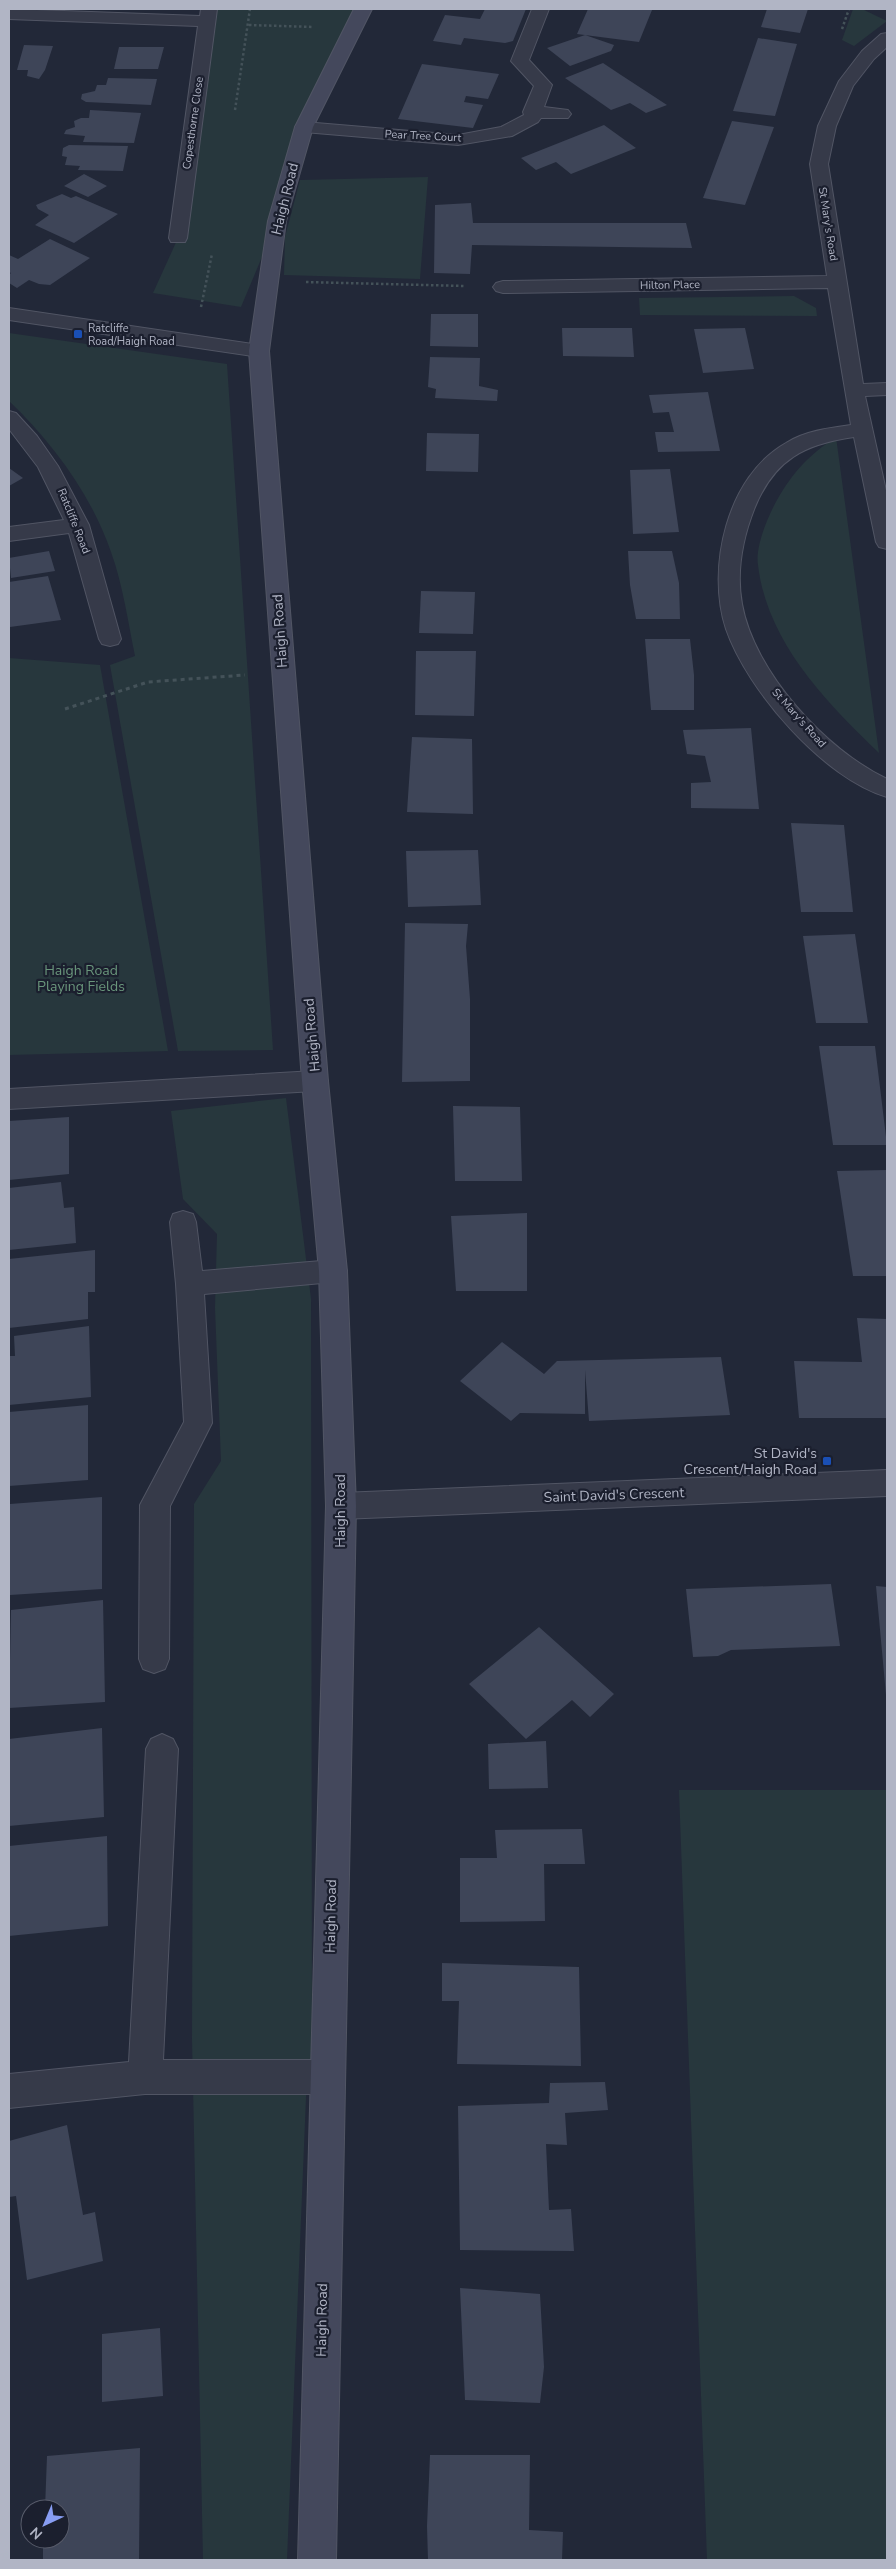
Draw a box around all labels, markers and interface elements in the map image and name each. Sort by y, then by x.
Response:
street label: Copesthorne Close [179,75,207,170]
street label: Pear Tree Court [384,127,462,146]
street label: Haigh Road [267,161,303,237]
street label: St Mary's Road [815,186,841,262]
street label: Hilton Place [640,277,700,293]
place label: Ratcliffe Road/Haigh Road [88,321,175,349]
marker: Ratcliffe Road/Haigh Road [72,328,84,340]
street label: Ratcliffe Road [54,486,94,556]
street label: Haigh Road [268,594,292,668]
street label: St Mary's Road [768,685,830,751]
park label: Haigh Road Playing Fields [37,961,125,996]
street label: Haigh Road [299,997,325,1073]
place label: St David's Crescent/Haigh Road [684,1444,817,1479]
marker: St David's Crescent/Haigh Road [821,1455,833,1467]
street label: Haigh Road [331,1474,350,1548]
street label: Saint David's Crescent [543,1483,685,1507]
street label: Haigh Road [321,1879,341,1953]
street label: Haigh Road [312,2283,332,2357]
north arrow [20,2499,70,2549]
text: N [26,2523,47,2543]

